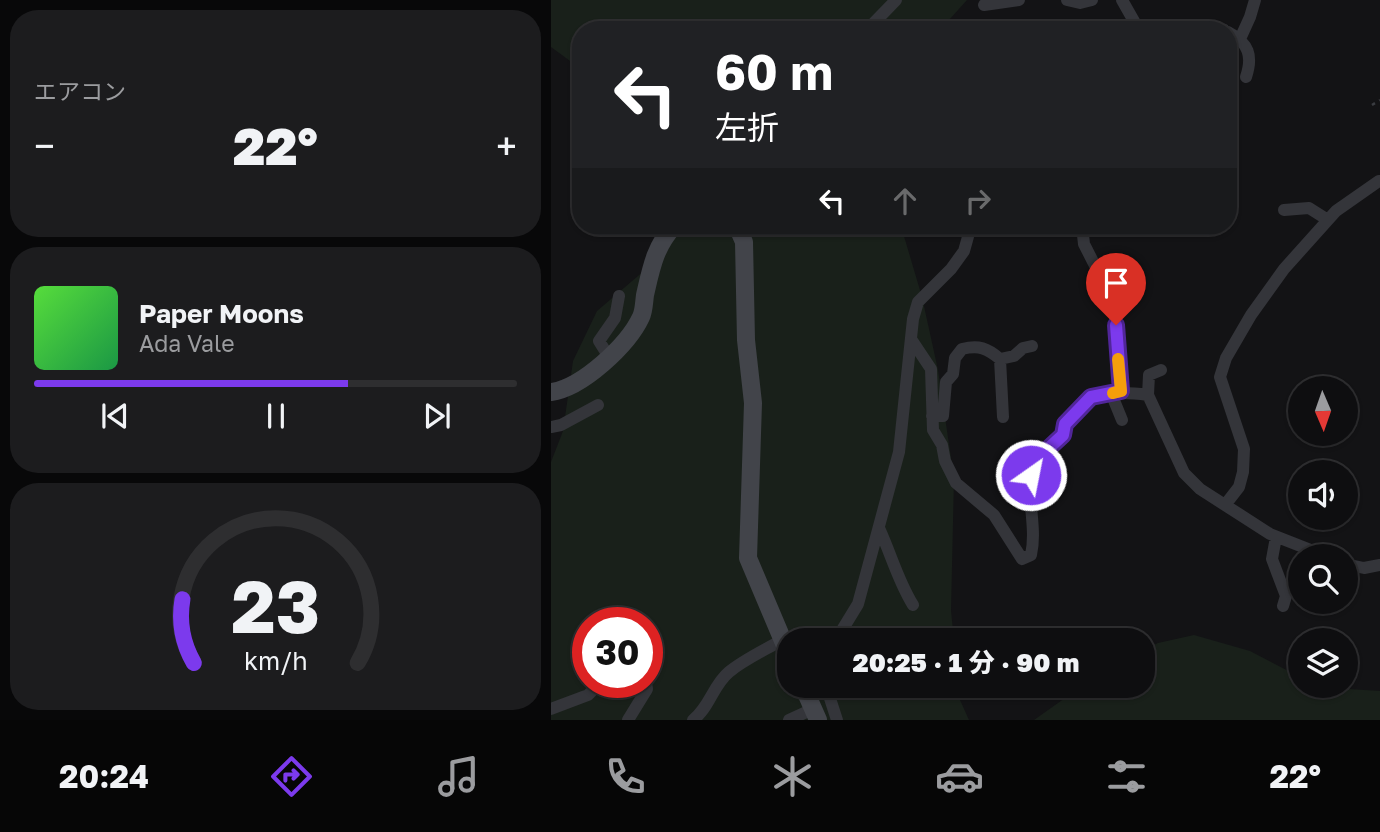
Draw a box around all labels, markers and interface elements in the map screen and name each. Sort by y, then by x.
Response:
text: 60 m [715,42,833,101]
icon: left [600,49,691,140]
text: エアコン [34,77,126,105]
text: 左折 [715,108,779,146]
text: 22° [233,114,318,176]
text: − [34,123,55,168]
text: + [496,123,517,168]
icon: left [813,182,851,220]
icon: ahead [886,182,924,220]
icon: right [959,182,997,220]
pin [1086,253,1146,325]
icon: arrive [1097,264,1135,302]
text: Paper Moons [139,298,304,329]
text: Ada Vale [139,329,235,357]
north arrow [1288,376,1358,446]
map controls [1288,376,1358,698]
icon: previous [96,397,134,435]
icon: pause [257,397,295,435]
icon: next [418,397,456,435]
position arrow [994,438,1068,512]
button: sound [1288,460,1358,530]
button: search [1288,544,1358,614]
text: 23 [231,562,320,649]
speed limit sign: 30 [572,607,663,698]
button: layers [1288,628,1358,698]
text: km/h [244,644,307,675]
text: 20:25 · 1 分 · 90 m [853,647,1079,678]
icon: directions [267,752,316,801]
icon: music [434,752,483,801]
icon: phone [601,752,650,801]
icon: climate [768,752,817,801]
icon: car [935,752,984,801]
icon: filters [1102,752,1151,801]
text: 20:24 [59,757,149,795]
text: 22° [1269,757,1321,795]

